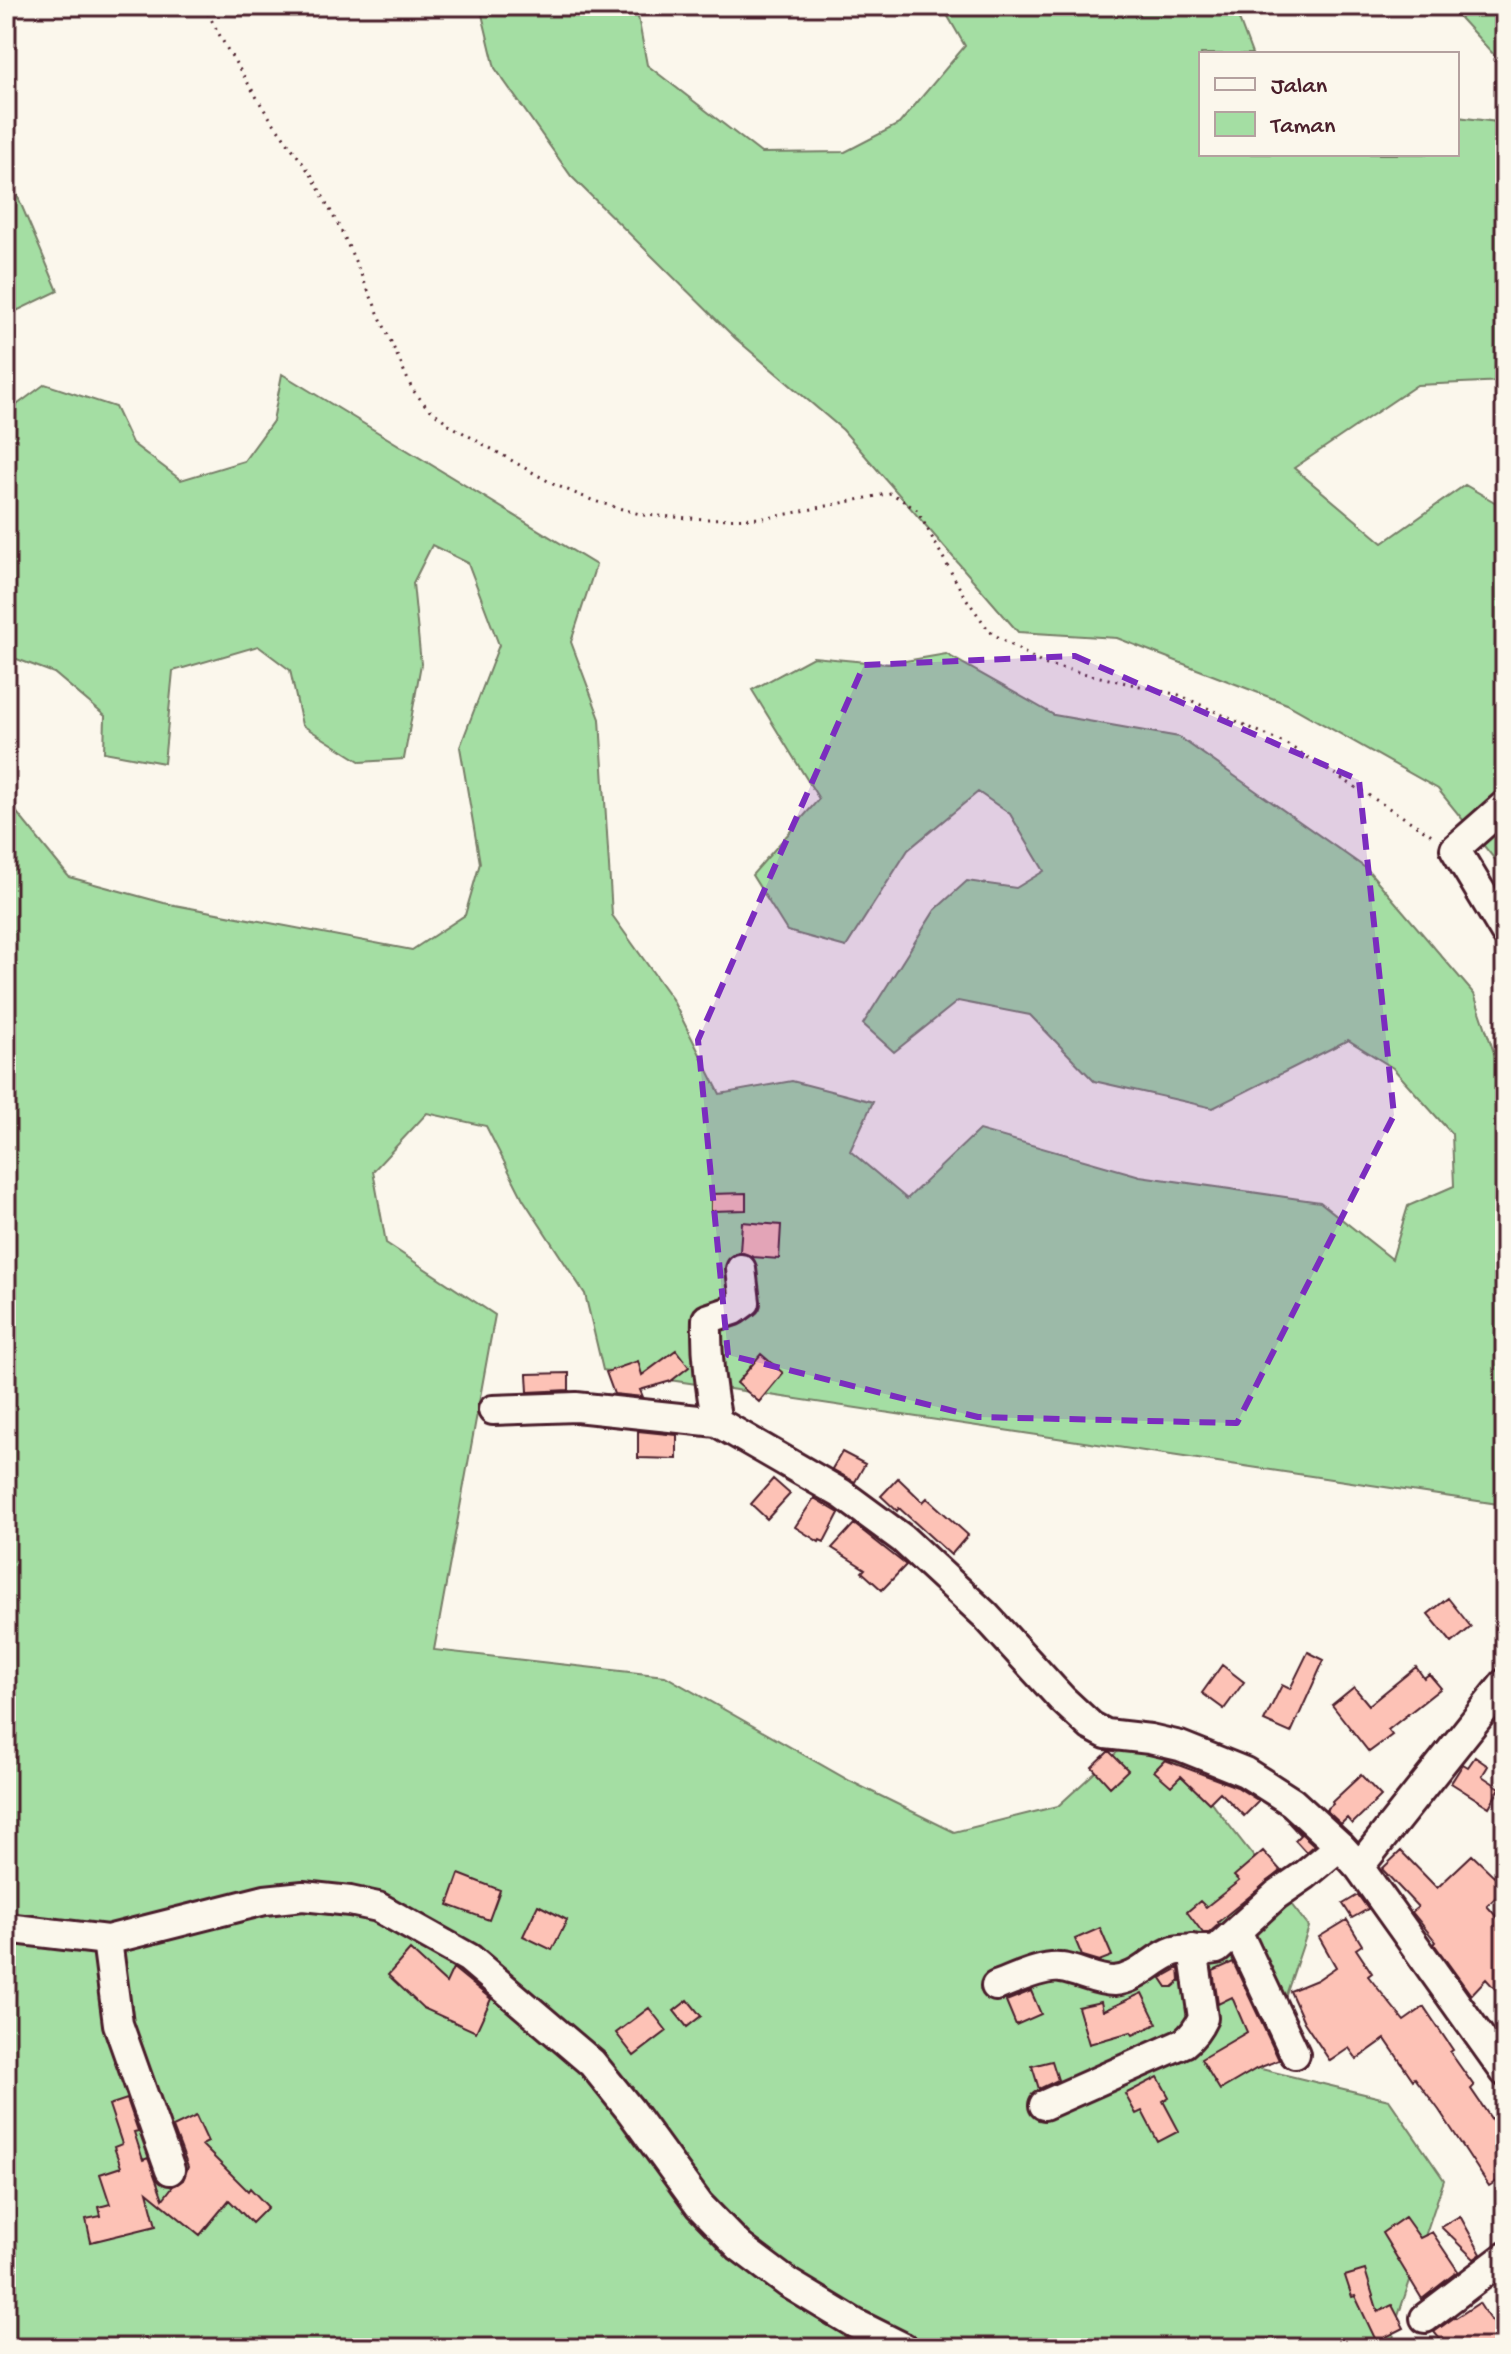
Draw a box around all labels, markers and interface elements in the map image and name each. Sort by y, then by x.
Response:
legend [1199,52,1459,156]
text: Jalan [1271,73,1328,102]
text: Taman [1269,113,1336,142]

